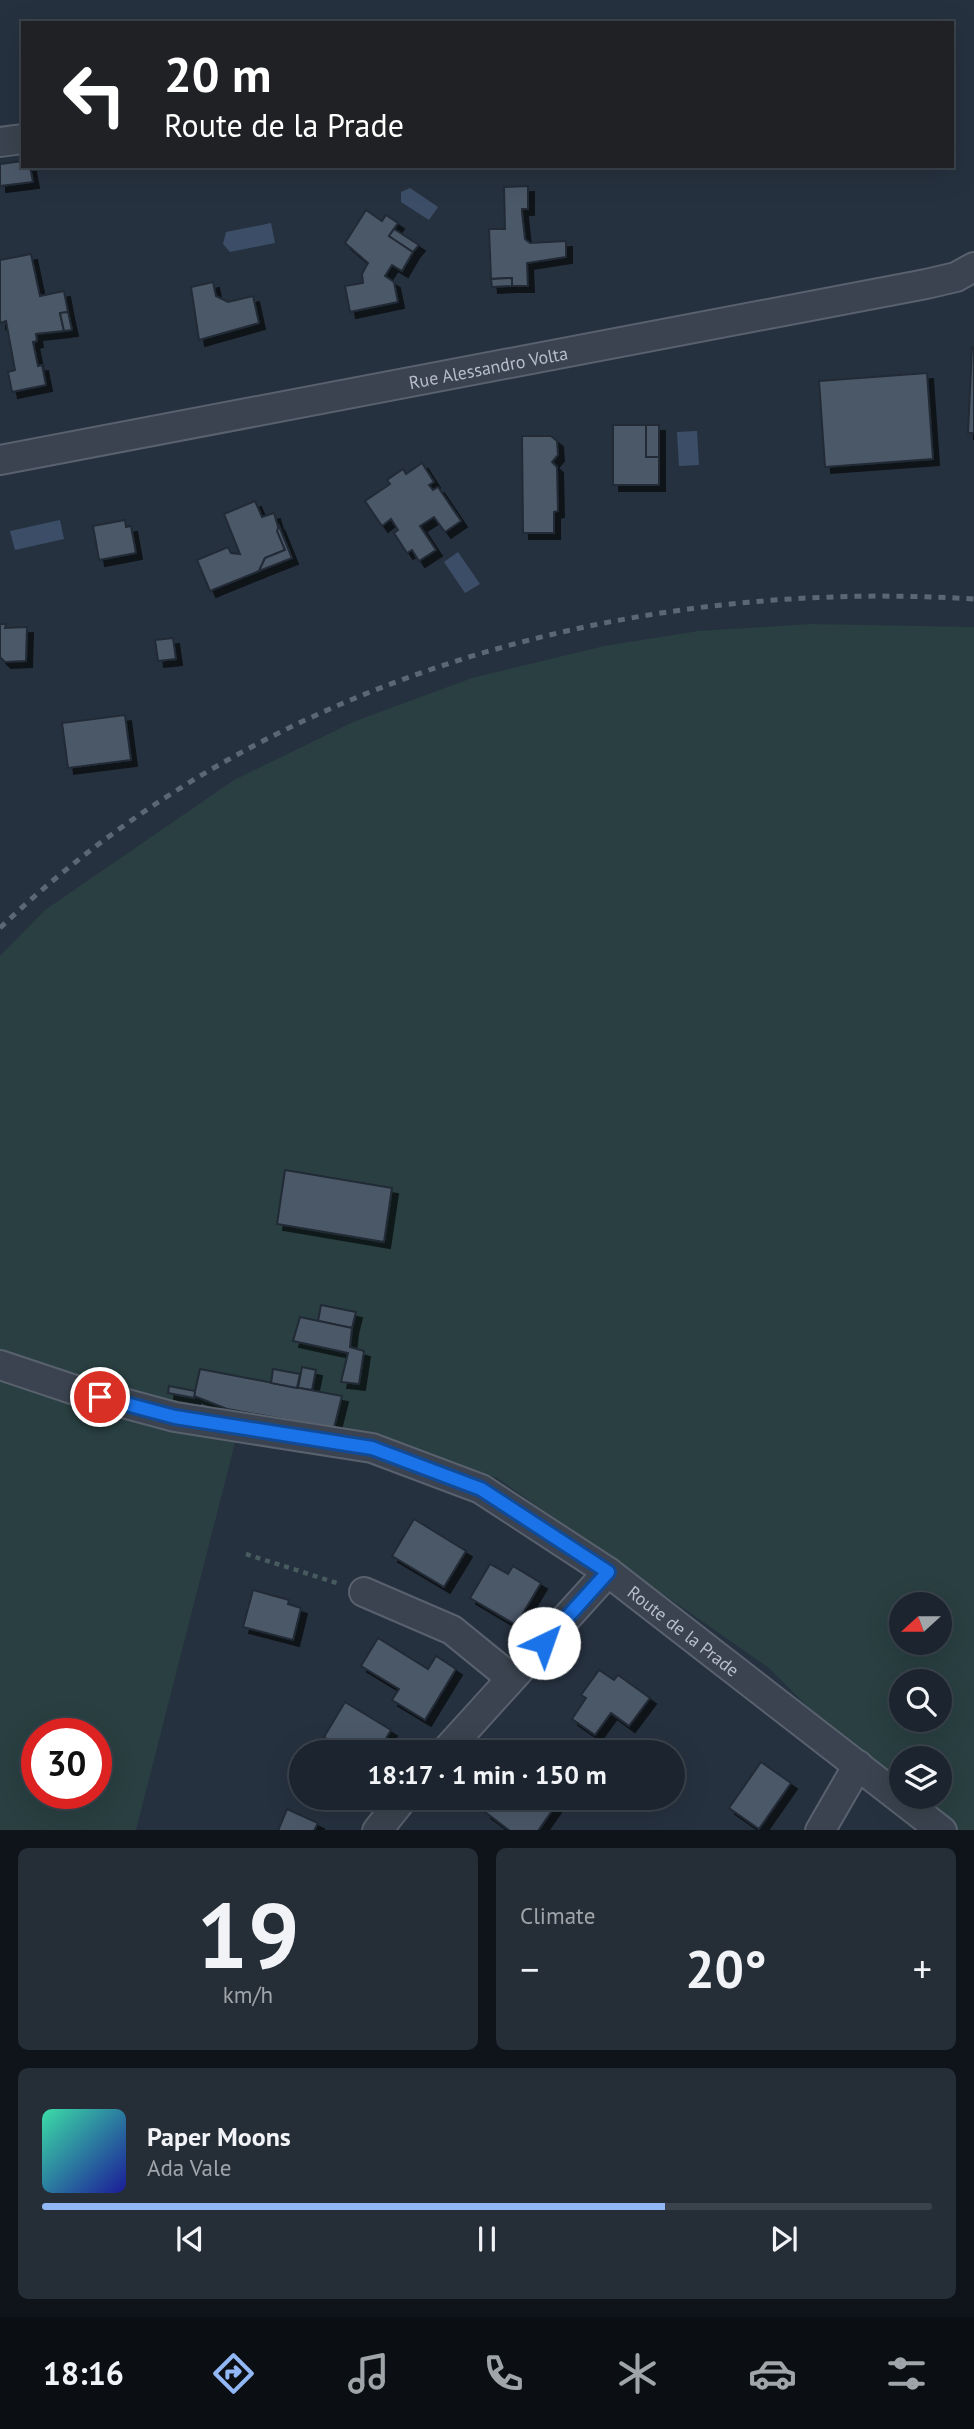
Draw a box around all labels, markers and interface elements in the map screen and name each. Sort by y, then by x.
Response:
text: 20 m [164,42,271,106]
icon: left [49,49,140,140]
text: Route de la Prade [164,104,404,146]
street label: Rue Alessandro Volta [407,341,570,394]
pin [70,1367,130,1427]
icon: arrive [81,1378,119,1416]
street label: Route de la Prade [623,1580,744,1681]
north arrow [889,1592,952,1656]
map controls [889,1592,952,1809]
position arrow [507,1606,581,1680]
button: search [889,1669,952,1732]
speed limit sign: 30 [21,1718,112,1809]
button: layers [889,1746,952,1809]
text: 18:17 · 1 min · 150 m [367,1758,607,1791]
text: 19 [196,1875,300,1993]
text: Climate [520,1901,595,1930]
text: 20° [685,1935,767,2002]
text: − [520,1944,539,1993]
text: + [913,1944,932,1993]
text: km/h [223,1980,273,2009]
text: Paper Moons [147,2120,291,2153]
text: Ada Vale [147,2153,231,2182]
icon: previous [171,2220,209,2258]
icon: pause [468,2220,506,2258]
icon: next [765,2220,803,2258]
icon: directions [209,2349,258,2398]
icon: music [344,2349,393,2398]
icon: phone [479,2349,528,2398]
icon: climate [613,2349,662,2398]
icon: car [748,2349,797,2398]
icon: filters [882,2349,931,2398]
text: 18:16 [43,2352,124,2394]

